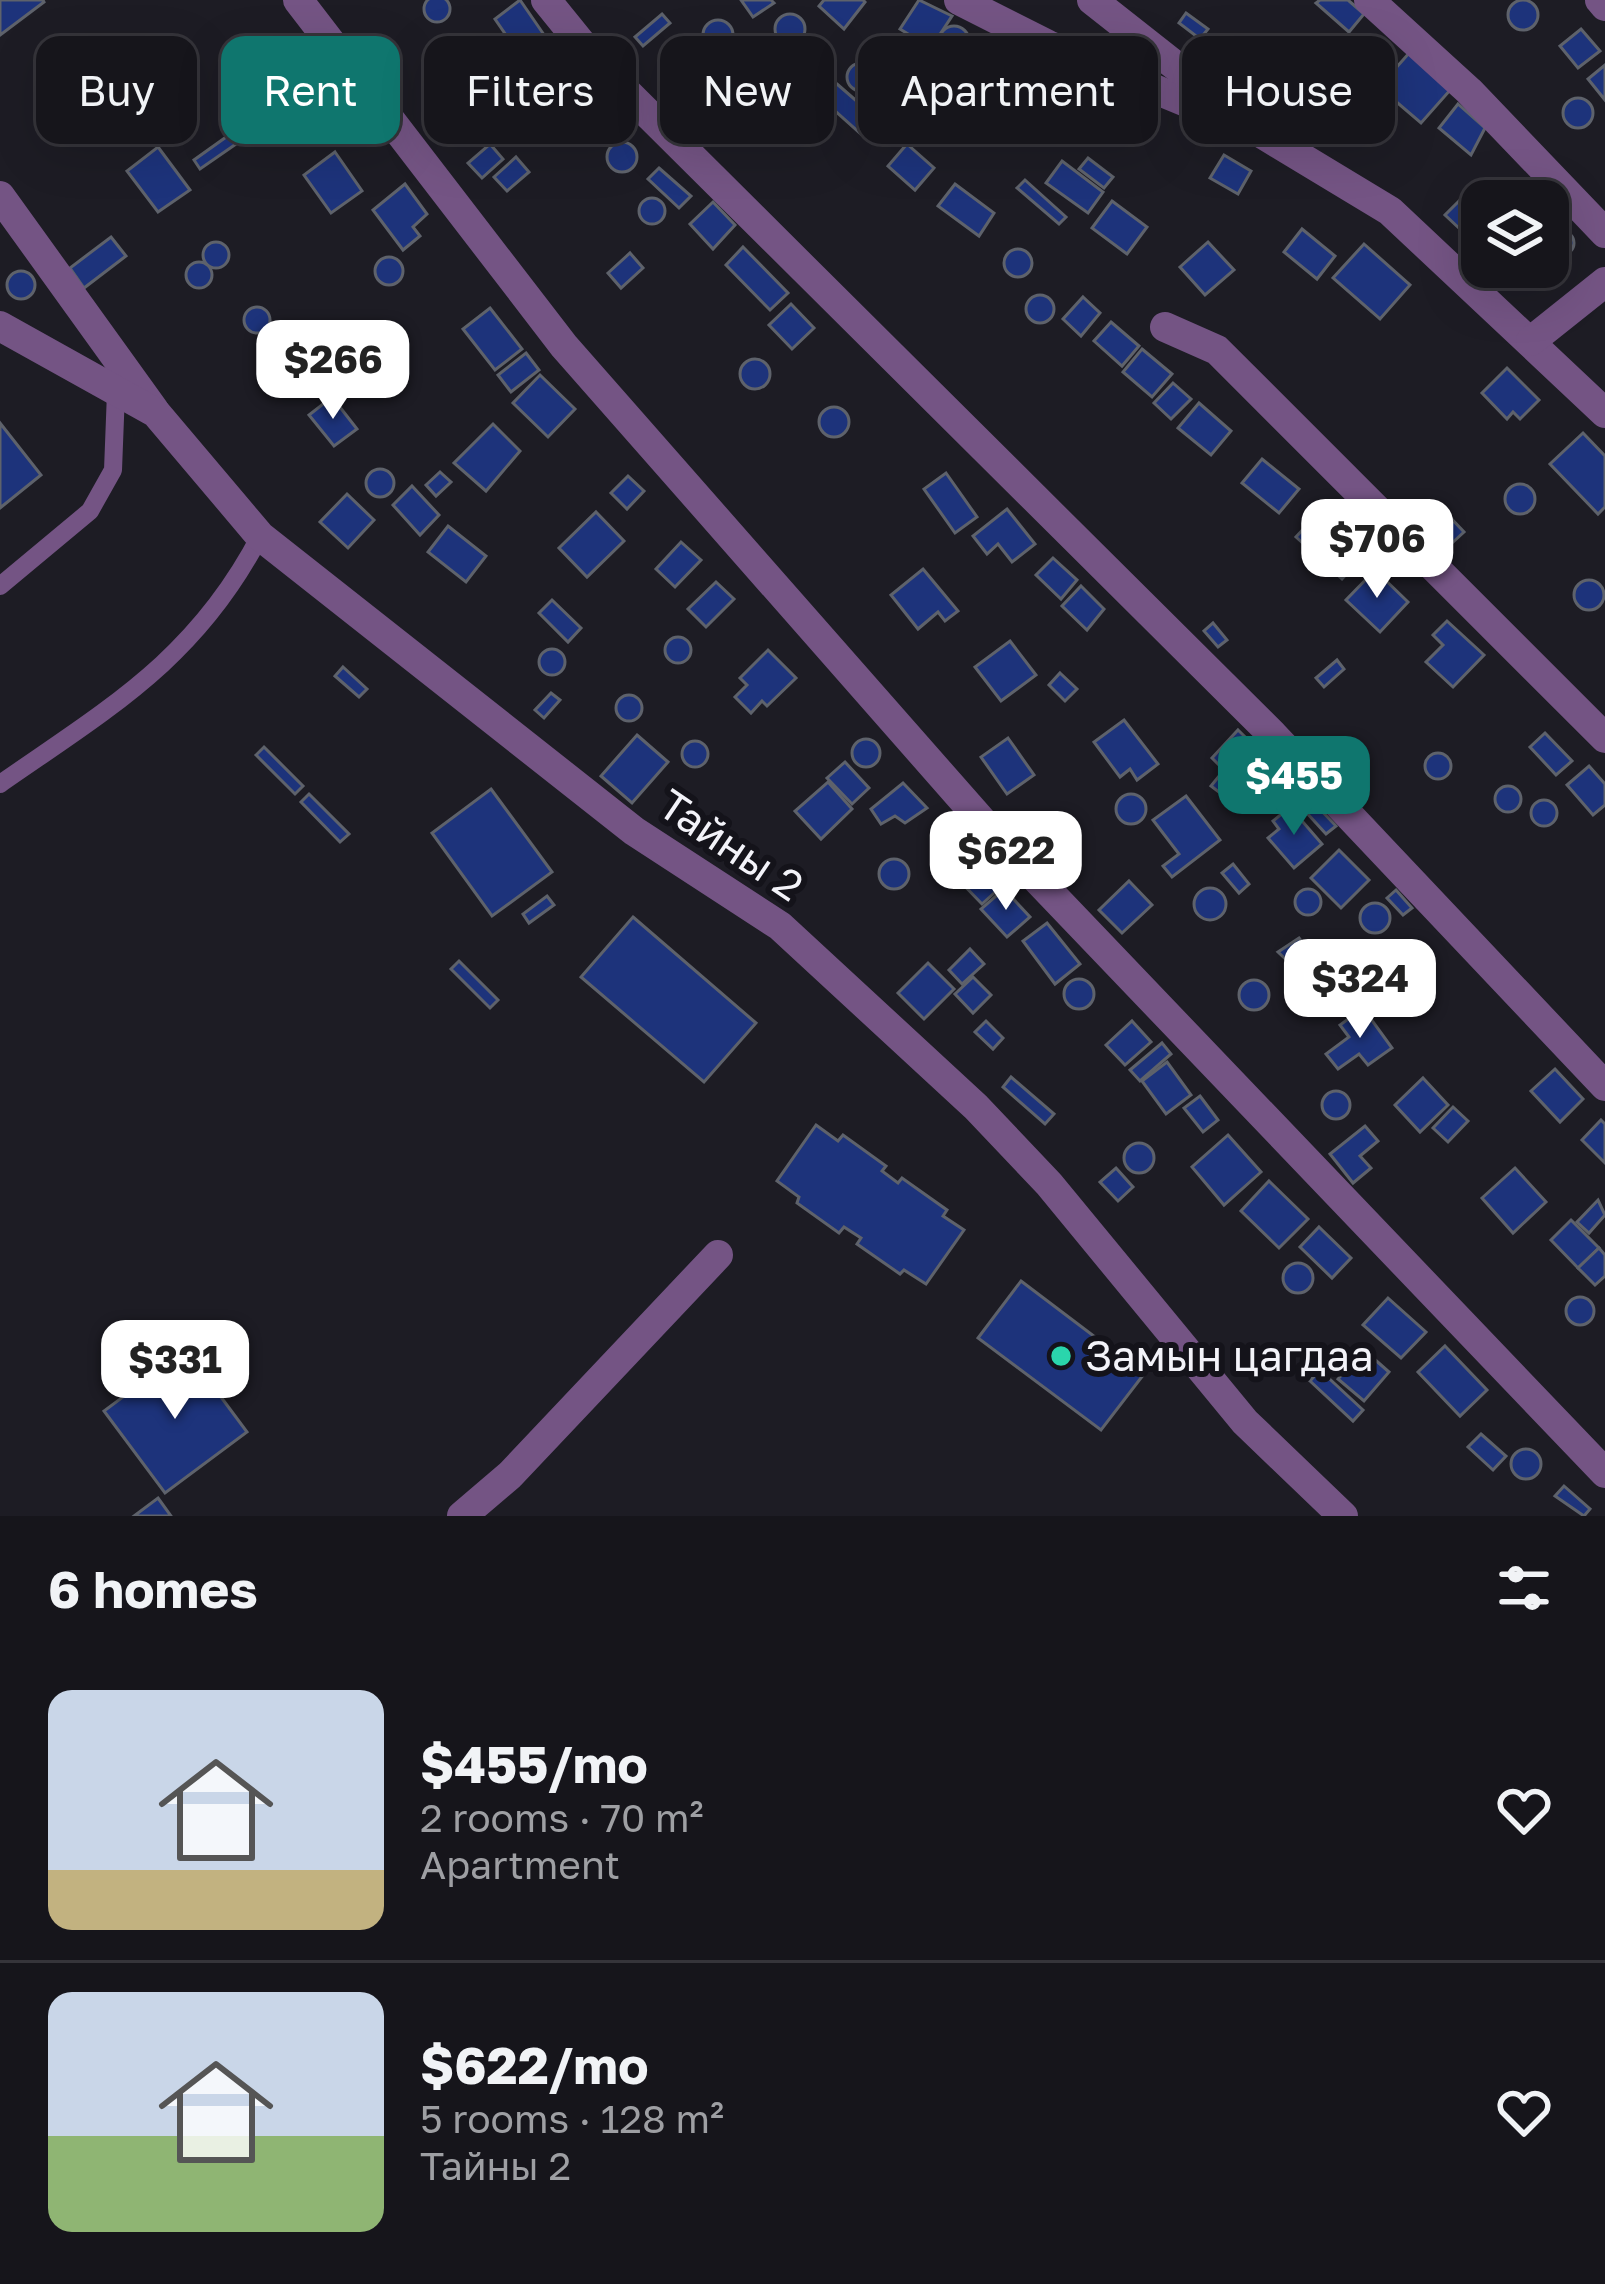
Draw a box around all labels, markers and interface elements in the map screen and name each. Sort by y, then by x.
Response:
chip: Buy [36,36,197,144]
chip: Rent [221,36,400,144]
chip: Filters [424,36,636,144]
chip: New [660,36,834,144]
chip: Apartment [858,36,1158,144]
chip: House [1182,36,1395,144]
map controls [1461,180,1569,288]
button: layers [1461,180,1569,288]
pin: $266 [262,320,404,422]
text: $266 [283,335,383,382]
pin: $706 [1306,499,1448,601]
text: $706 [1328,514,1426,561]
pin: $455 [1223,736,1365,838]
text: $455 [1245,751,1343,798]
street label: Тайны 2 [650,778,813,910]
pin: $622 [935,811,1077,913]
text: $622 [957,826,1055,873]
pin: $324 [1289,939,1431,1041]
text: $324 [1311,954,1409,1001]
pin: $331 [104,1320,246,1422]
place label: Замын цагдаа [1085,1330,1374,1380]
text: $331 [128,1335,222,1382]
marker: Замын цагдаа [1048,1343,1074,1369]
icon: filters [1491,1555,1557,1621]
text: 6 homes [48,1558,258,1619]
text: $455/mo [420,1733,648,1794]
icon: home [144,1738,288,1882]
icon: heart [1491,1777,1557,1843]
text: 2 rooms · 70 m² [420,1794,704,1841]
text: Apartment [420,1841,620,1888]
text: $622/mo [420,2034,648,2095]
icon: home [144,2040,288,2184]
icon: heart [1491,2079,1557,2145]
text: 5 rooms · 128 m² [420,2095,724,2142]
text: Тайны 2 [420,2142,571,2189]

